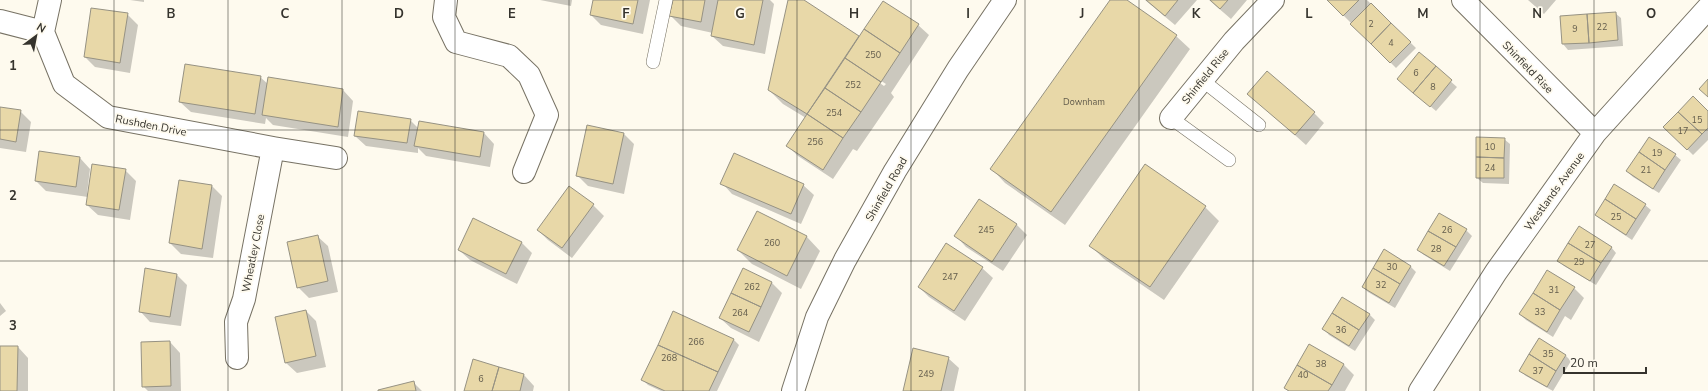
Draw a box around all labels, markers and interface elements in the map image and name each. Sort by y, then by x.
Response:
text: B [167,5,176,23]
text: C [281,5,290,23]
text: D [394,5,404,23]
text: E [508,5,516,23]
text: F [622,5,630,23]
text: G [735,5,745,23]
text: H [849,5,859,23]
text: I [966,5,970,23]
text: J [1079,5,1084,23]
text: K [1192,5,1201,23]
text: L [1305,5,1313,23]
text: M [1417,5,1429,23]
text: N [1532,5,1542,23]
text: O [1646,5,1656,23]
north arrow [16,16,56,56]
house number: 2 [1368,18,1374,30]
text: N [34,19,49,36]
house number: 22 [1597,21,1607,33]
house number: 9 [1572,23,1578,35]
house number: 4 [1388,37,1394,49]
street label: Shinfield Rise [1499,38,1557,97]
street label: Shinfield Rise [1178,45,1232,107]
house number: 250 [865,49,881,61]
text: 1 [9,57,17,75]
house number: 6 [1413,67,1419,79]
house number: 252 [845,79,861,91]
house number: 8 [1430,81,1436,93]
house number: Downham [1063,96,1105,108]
house number: 254 [826,107,843,119]
street label: Rushden Drive [114,111,188,140]
house number: 15 [1692,114,1702,126]
house number: 17 [1678,125,1688,137]
house number: 256 [807,136,823,148]
house number: 10 [1485,141,1495,153]
house number: 19 [1652,147,1662,159]
street label: Westlands Avenue [1521,149,1588,234]
street label: Shinfield Road [862,154,911,224]
house number: 24 [1485,162,1496,174]
house number: 21 [1641,164,1651,176]
text: 2 [9,187,17,205]
house number: 25 [1611,211,1621,223]
street label: Wheatley Close [239,213,268,293]
house number: 245 [978,224,994,236]
house number: 26 [1442,224,1452,236]
house number: 260 [764,237,780,249]
house number: 27 [1585,239,1595,251]
house number: 28 [1431,243,1441,255]
house number: 29 [1574,256,1584,268]
house number: 30 [1387,261,1397,273]
house number: 247 [942,271,958,283]
house number: 32 [1376,279,1386,291]
house number: 262 [744,281,760,293]
house number: 31 [1549,284,1559,296]
house number: 33 [1535,306,1545,318]
house number: 264 [732,307,749,319]
text: 3 [9,317,17,335]
house number: 36 [1336,324,1346,336]
house number: 266 [688,336,704,348]
house number: 35 [1543,348,1553,360]
scale bar [1564,349,1646,375]
house number: 268 [661,352,677,364]
text: 20 m [1570,355,1598,371]
house number: 38 [1316,358,1326,370]
house number: 37 [1533,365,1543,377]
house number: 249 [918,368,934,380]
house number: 40 [1298,369,1308,381]
house number: 6 [478,373,484,385]

